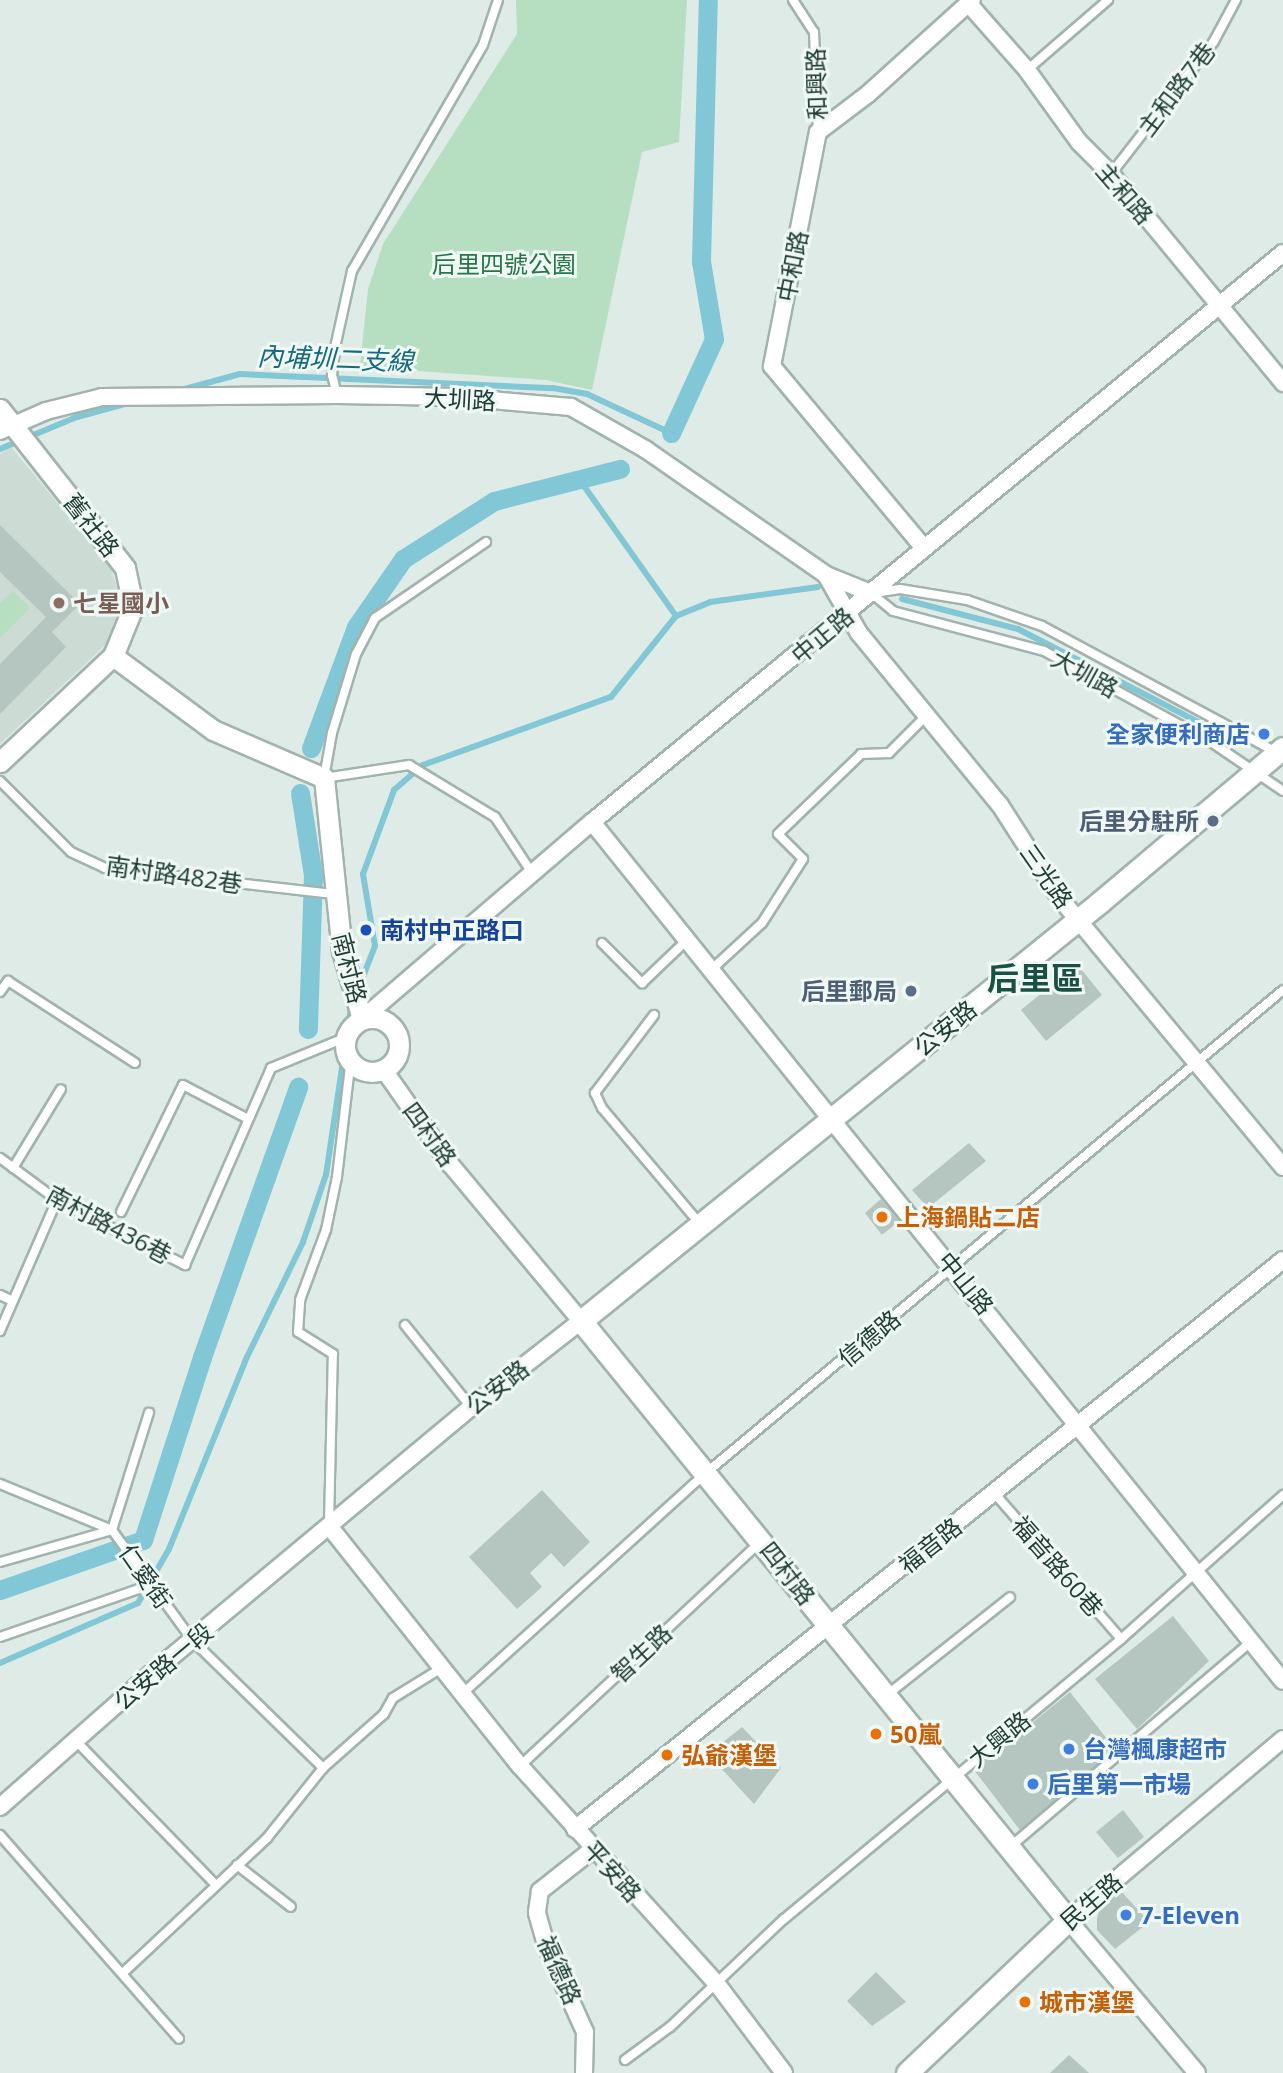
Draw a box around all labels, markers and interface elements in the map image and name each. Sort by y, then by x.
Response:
street label: 主和路7巷 [1131,37,1221,141]
street label: 和興路 [800,48,832,120]
street label: 主和路 [1091,156,1159,230]
street label: 中和路 [771,228,813,304]
park label: 后里四號公園 [432,250,576,278]
water label: 內埔圳二支線 [257,341,413,377]
street label: 大圳路 [423,383,497,415]
street label: 舊社路 [58,488,126,562]
place label: 七星國小 [73,589,169,617]
marker: 七星國小 [51,595,67,611]
street label: 中正路 [785,601,859,669]
street label: 大圳路 [1047,643,1123,703]
place label: 全家便利商店 [1106,720,1250,748]
marker: 全家便利商店 [1256,726,1272,742]
place label: 后里分駐所 [1079,807,1199,835]
marker: 后里分駐所 [1205,813,1221,829]
street label: 三光路 [1015,838,1079,914]
street label: 南村路482巷 [104,850,244,898]
place label: 南村中正路口 [380,916,524,944]
marker: 南村中正路口 [358,922,374,938]
street label: 南村路 [327,930,373,1006]
district label: 后里區 [987,959,1083,997]
place label: 后里郵局 [801,977,897,1005]
marker: 后里郵局 [903,983,919,999]
street label: 公安路 [908,994,982,1062]
street label: 四村路 [397,1096,463,1172]
street label: 南村路436巷 [42,1179,176,1269]
place label: 上海鍋貼二店 [896,1203,1040,1231]
marker: 上海鍋貼二店 [874,1209,890,1225]
street label: 中山路 [932,1246,1000,1320]
street label: 信德路 [832,1304,906,1372]
street label: 公安路 [460,1353,534,1421]
street label: 福音路60巷 [1007,1510,1109,1622]
street label: 福音路 [893,1511,967,1579]
street label: 四村路 [754,1536,822,1610]
street label: 仁愛街 [114,1538,178,1614]
street label: 公安路一段 [108,1616,218,1716]
street label: 智生路 [605,1618,677,1688]
street label: 大興路 [962,1705,1036,1773]
place label: 50嵐 [890,1720,941,1748]
marker: 50嵐 [868,1726,884,1742]
place label: 台灣楓康超市 [1083,1735,1227,1763]
place label: 弘爺漢堡 [681,1741,777,1769]
marker: 台灣楓康超市 [1061,1741,1077,1757]
marker: 弘爺漢堡 [659,1747,675,1763]
place label: 后里第一市場 [1047,1770,1191,1798]
marker: 后里第一市場 [1025,1776,1041,1792]
street label: 平安路 [578,1835,648,1907]
street label: 民生路 [1054,1867,1128,1935]
place label: 7-Eleven [1140,1901,1240,1929]
marker: 7-Eleven [1118,1907,1134,1923]
street label: 福德路 [532,1931,588,2009]
place label: 城市漢堡 [1039,1988,1135,2016]
marker: 城市漢堡 [1017,1994,1033,2010]

